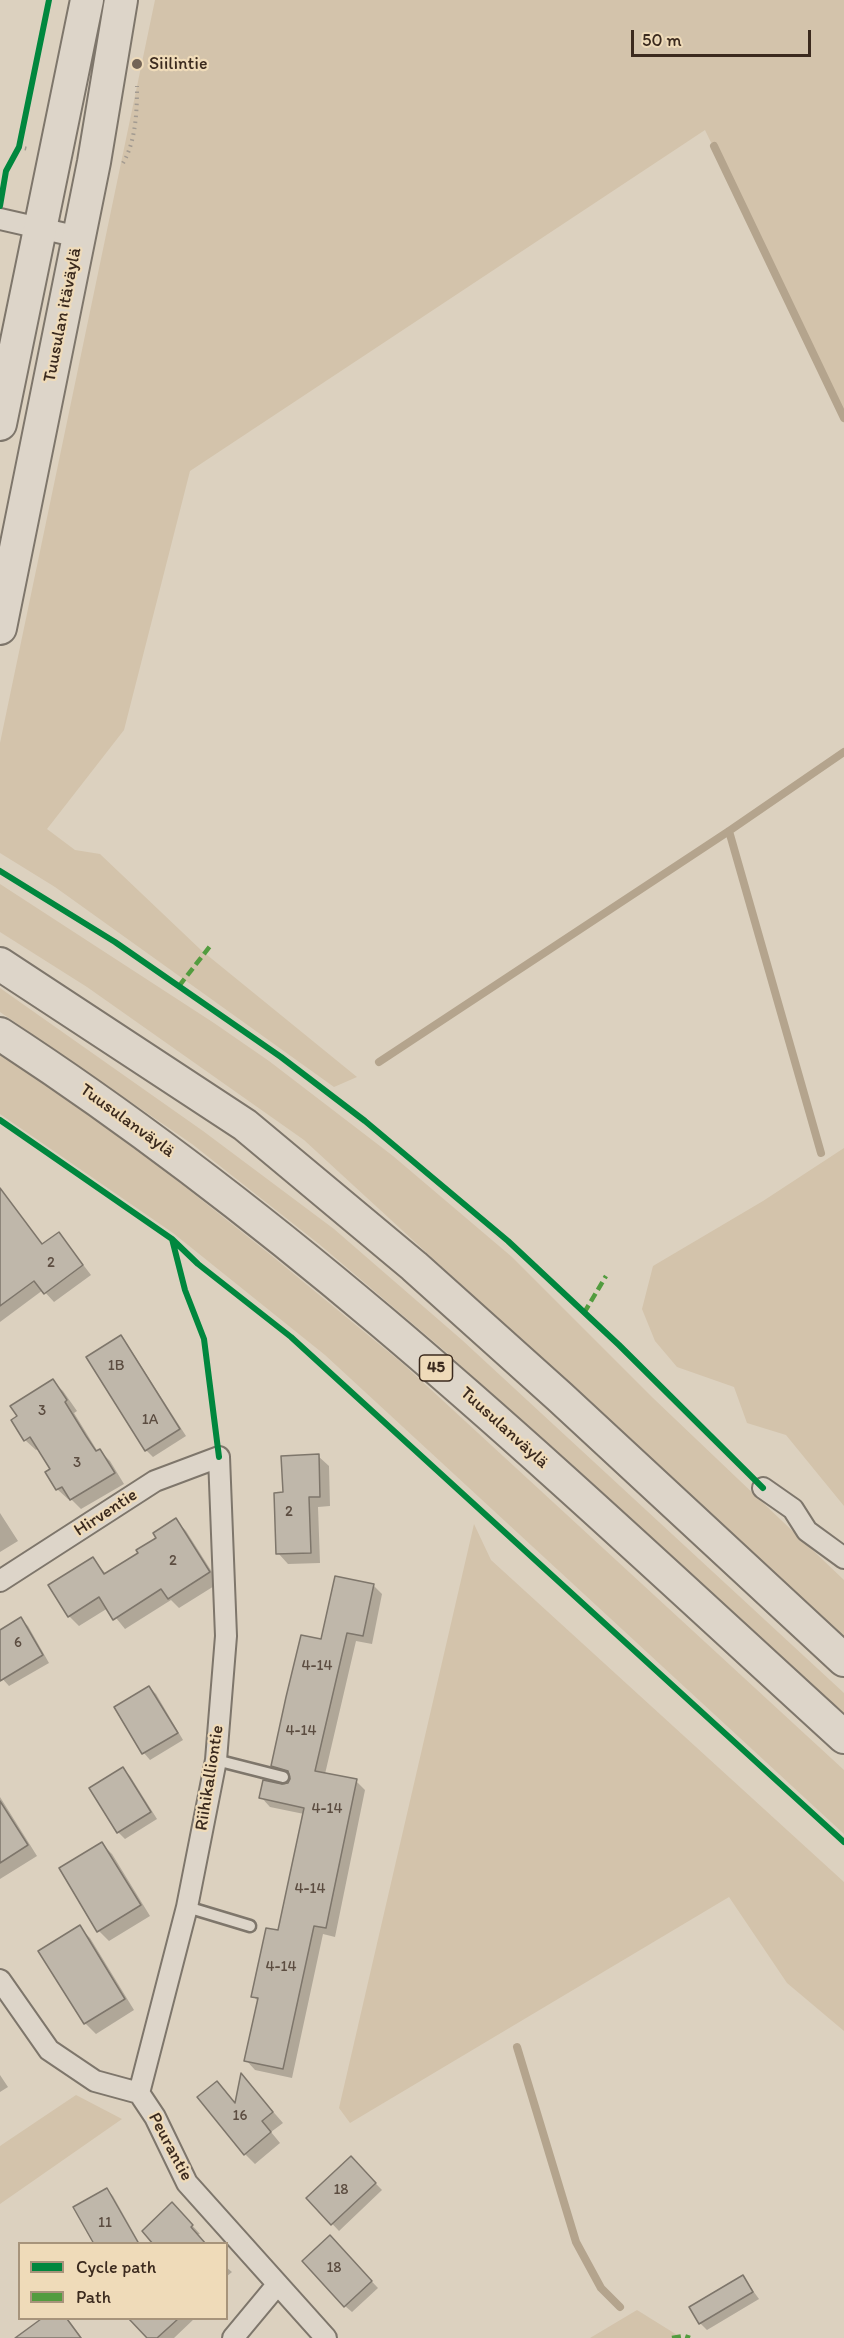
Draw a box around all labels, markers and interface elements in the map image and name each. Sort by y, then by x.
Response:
scale bar [634,18,814,56]
text: 50 m [642,29,682,51]
place label: Siilintie [149,53,208,75]
marker: Siilintie [130,57,144,71]
street label: Tuusulan itäväylä [39,246,87,384]
street label: Tuusulanväylä [75,1079,179,1163]
house number: 2 [47,1254,55,1272]
road number: 45 [420,1355,452,1381]
house number: 1B [108,1357,124,1375]
street label: Tuusulanväylä [455,1383,553,1473]
house number: 3 [38,1402,46,1420]
house number: 1A [142,1411,158,1429]
house number: 3 [73,1454,81,1472]
street label: Hirventie [70,1485,142,1541]
house number: 2 [285,1503,293,1521]
house number: 2 [169,1552,177,1570]
house number: 6 [14,1634,22,1652]
house number: 4-14 [301,1657,333,1675]
house number: 4-14 [285,1722,317,1740]
street label: Riihikalliontie [191,1724,229,1832]
house number: 4-14 [311,1800,343,1818]
house number: 4-14 [294,1880,326,1898]
house number: 4-14 [265,1958,297,1976]
house number: 16 [233,2107,247,2125]
street label: Peurantie [143,2109,197,2185]
house number: 18 [333,2181,349,2199]
house number: 11 [98,2214,112,2232]
legend [18,2242,228,2320]
text: Cycle path [76,2256,156,2278]
house number: 18 [326,2259,342,2277]
text: Path [76,2286,111,2308]

